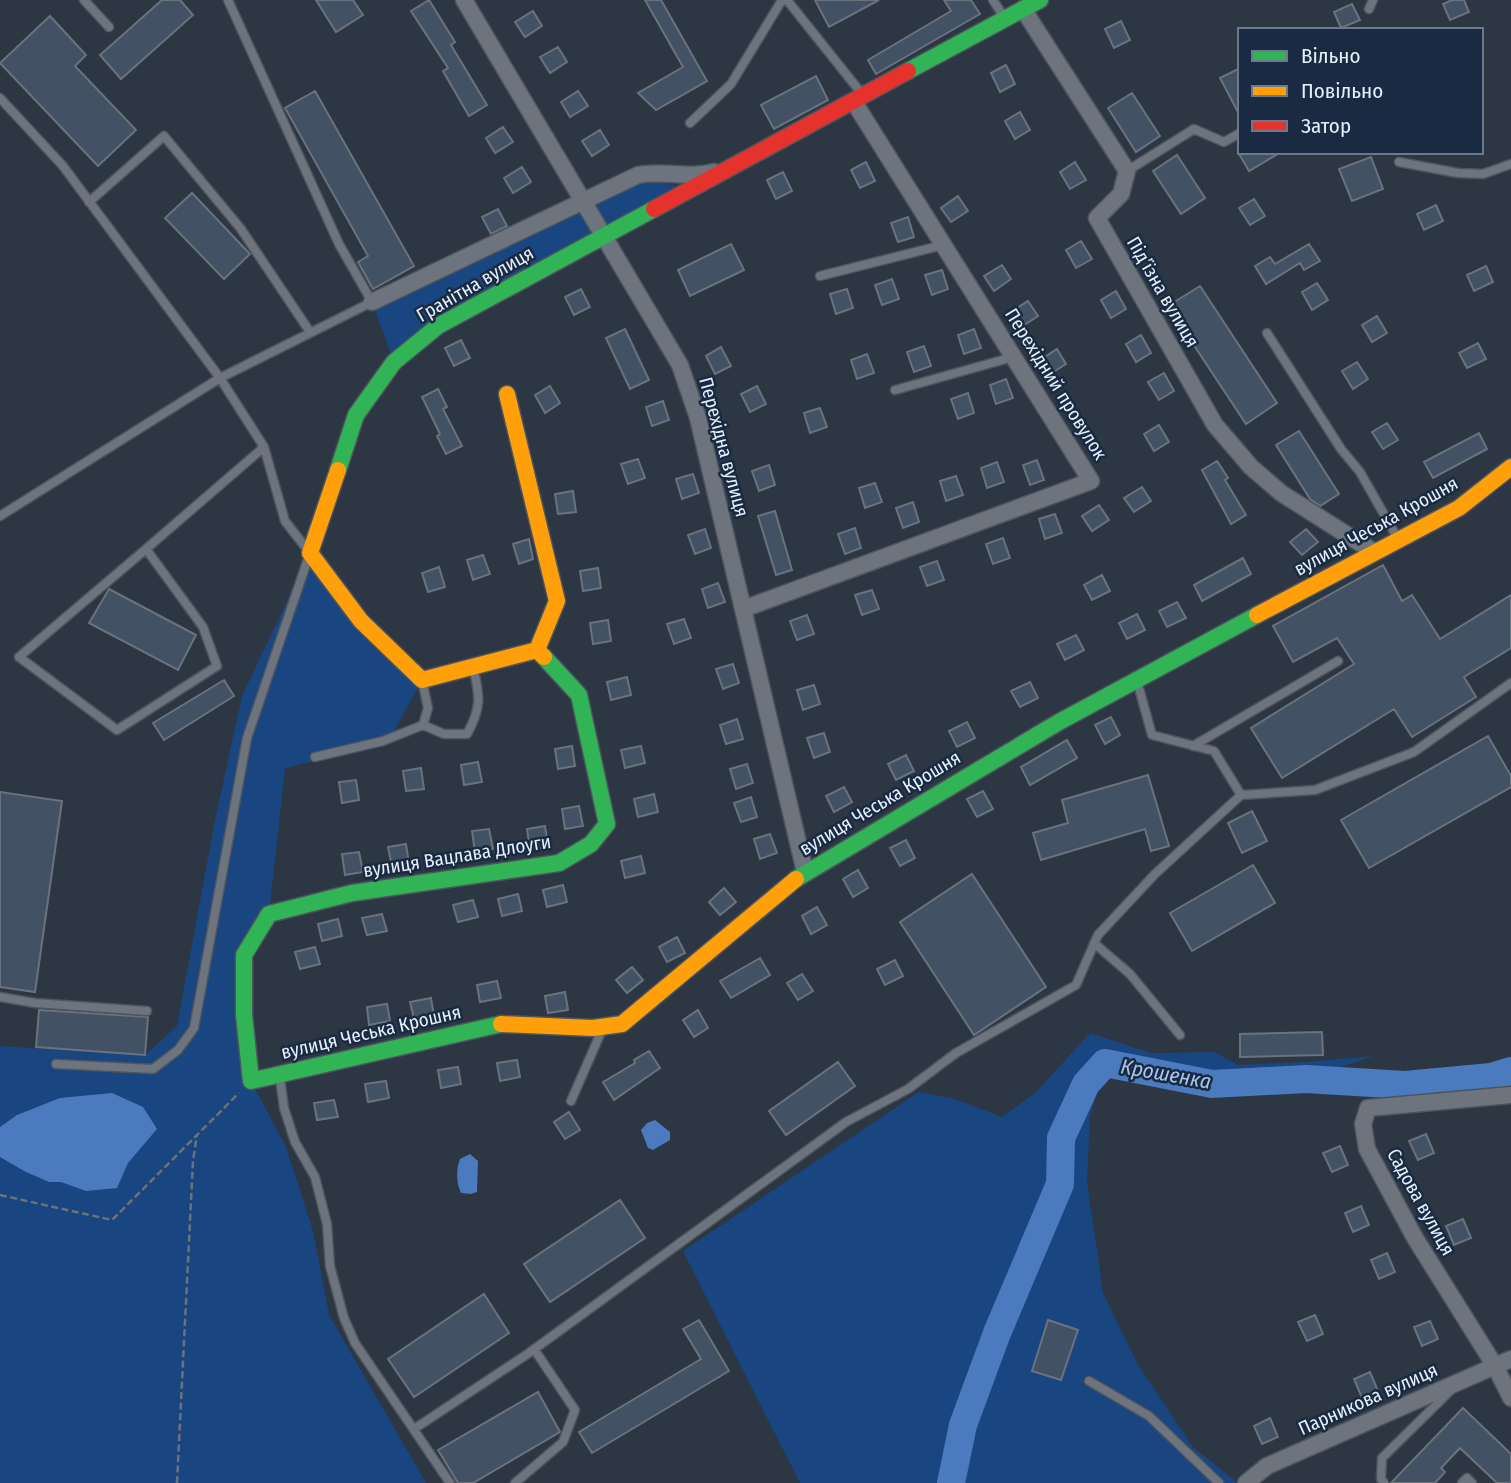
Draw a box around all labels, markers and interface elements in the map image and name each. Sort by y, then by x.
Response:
legend [1238,28,1483,154]
text: Вільно [1301,43,1361,69]
text: Повільно [1301,78,1383,104]
text: Затор [1301,113,1351,139]
street label: Підʼїзна вулиця [1122,233,1204,351]
street label: Гранітна вулиця [412,241,538,327]
street label: Перехідний провулок [1000,304,1112,464]
street label: Перехідна вулиця [694,375,754,519]
street label: вулиця Чеська Крошня [1290,471,1462,581]
street label: вулиця Чеська Крошня [795,746,965,860]
street label: вулиця Вацлава Длоуги [361,830,553,882]
street label: вулиця Чеська Крошня [279,1000,463,1064]
water label: Крошенка [1119,1053,1213,1095]
street label: Садова вулиця [1382,1145,1460,1259]
street label: Парникова вулиця [1295,1358,1441,1440]

